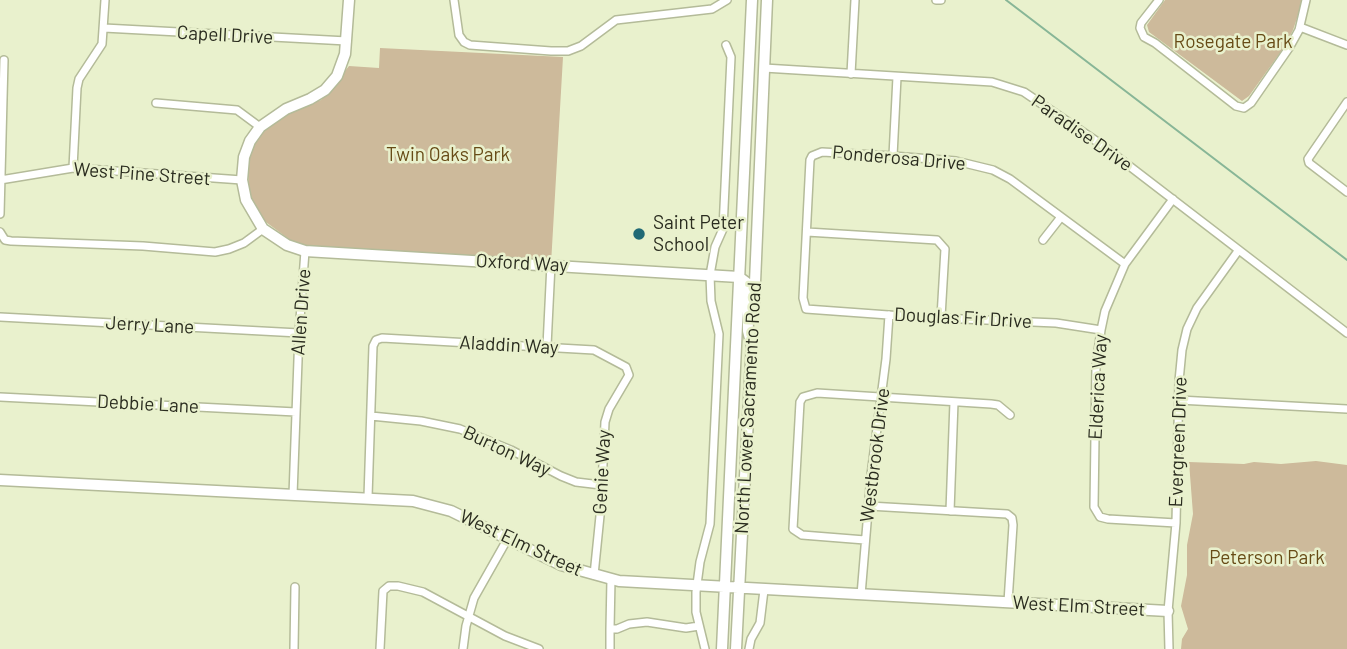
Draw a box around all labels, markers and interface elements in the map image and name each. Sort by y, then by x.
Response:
street label: Capell Drive [176,21,274,49]
park label: Rosegate Park [1174,31,1292,53]
street label: Paradise Drive [1027,90,1137,176]
street label: Ponderosa Drive [831,141,967,175]
park label: Twin Oaks Park [386,144,510,166]
street label: West Pine Street [73,158,211,190]
place label: Saint Peter School [653,212,744,256]
marker: Saint Peter School [631,226,647,242]
street label: Oxford Way [475,249,569,277]
street label: Allen Drive [287,268,315,356]
street label: North Lower Sacramento Road [730,281,766,535]
street label: Douglas Fir Drive [893,303,1033,333]
street label: Jerry Lane [105,311,195,339]
street label: Aladdin Way [459,331,559,359]
street label: Elderica Way [1084,334,1112,440]
street label: Evergreen Drive [1164,376,1192,508]
street label: Westbrook Drive [855,386,895,524]
street label: Debbie Lane [96,390,200,418]
street label: Burton Way [460,421,554,481]
street label: Genie Way [588,429,616,515]
street label: West Elm Street [456,505,586,581]
park label: Peterson Park [1209,547,1325,569]
street label: West Elm Street [1012,591,1146,621]

